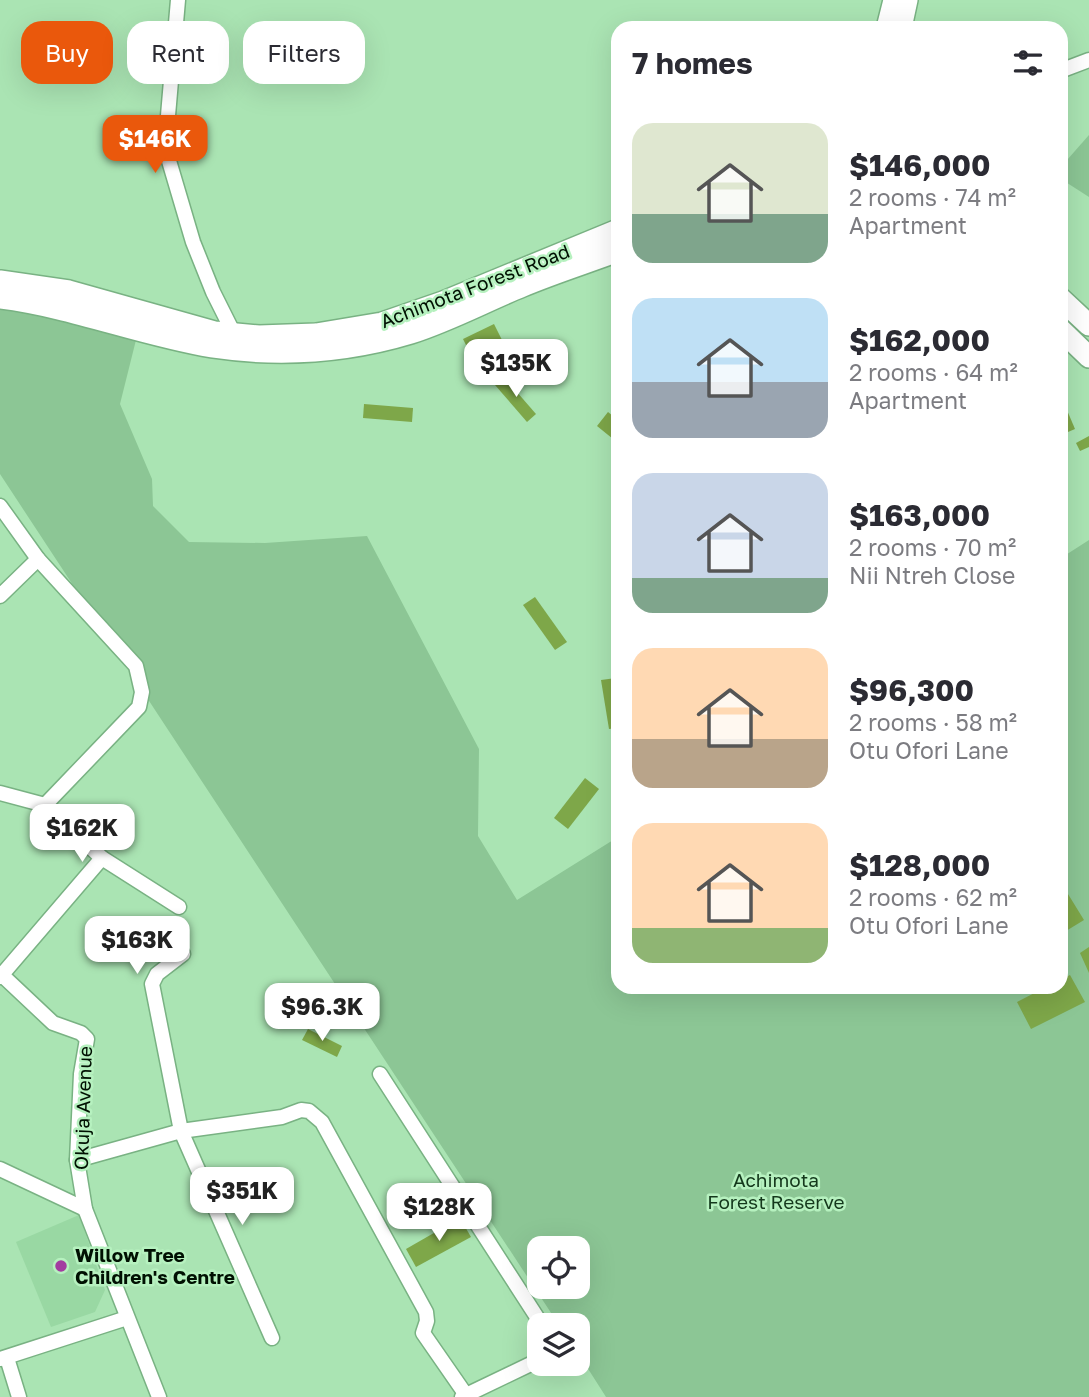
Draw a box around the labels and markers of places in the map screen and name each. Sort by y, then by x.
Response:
pin: $146K [106,116,204,175]
pin: $135K [467,340,565,399]
pin: $162K [33,804,131,864]
pin: $163K [88,916,186,976]
pin: $96.3K [265,984,379,1043]
pin: $351K [193,1168,291,1227]
pin: $128K [390,1184,488,1243]
place label: Willow Tree Children's Centre [75,1243,235,1288]
marker: Willow Tree Children's Centre [53,1258,69,1274]

